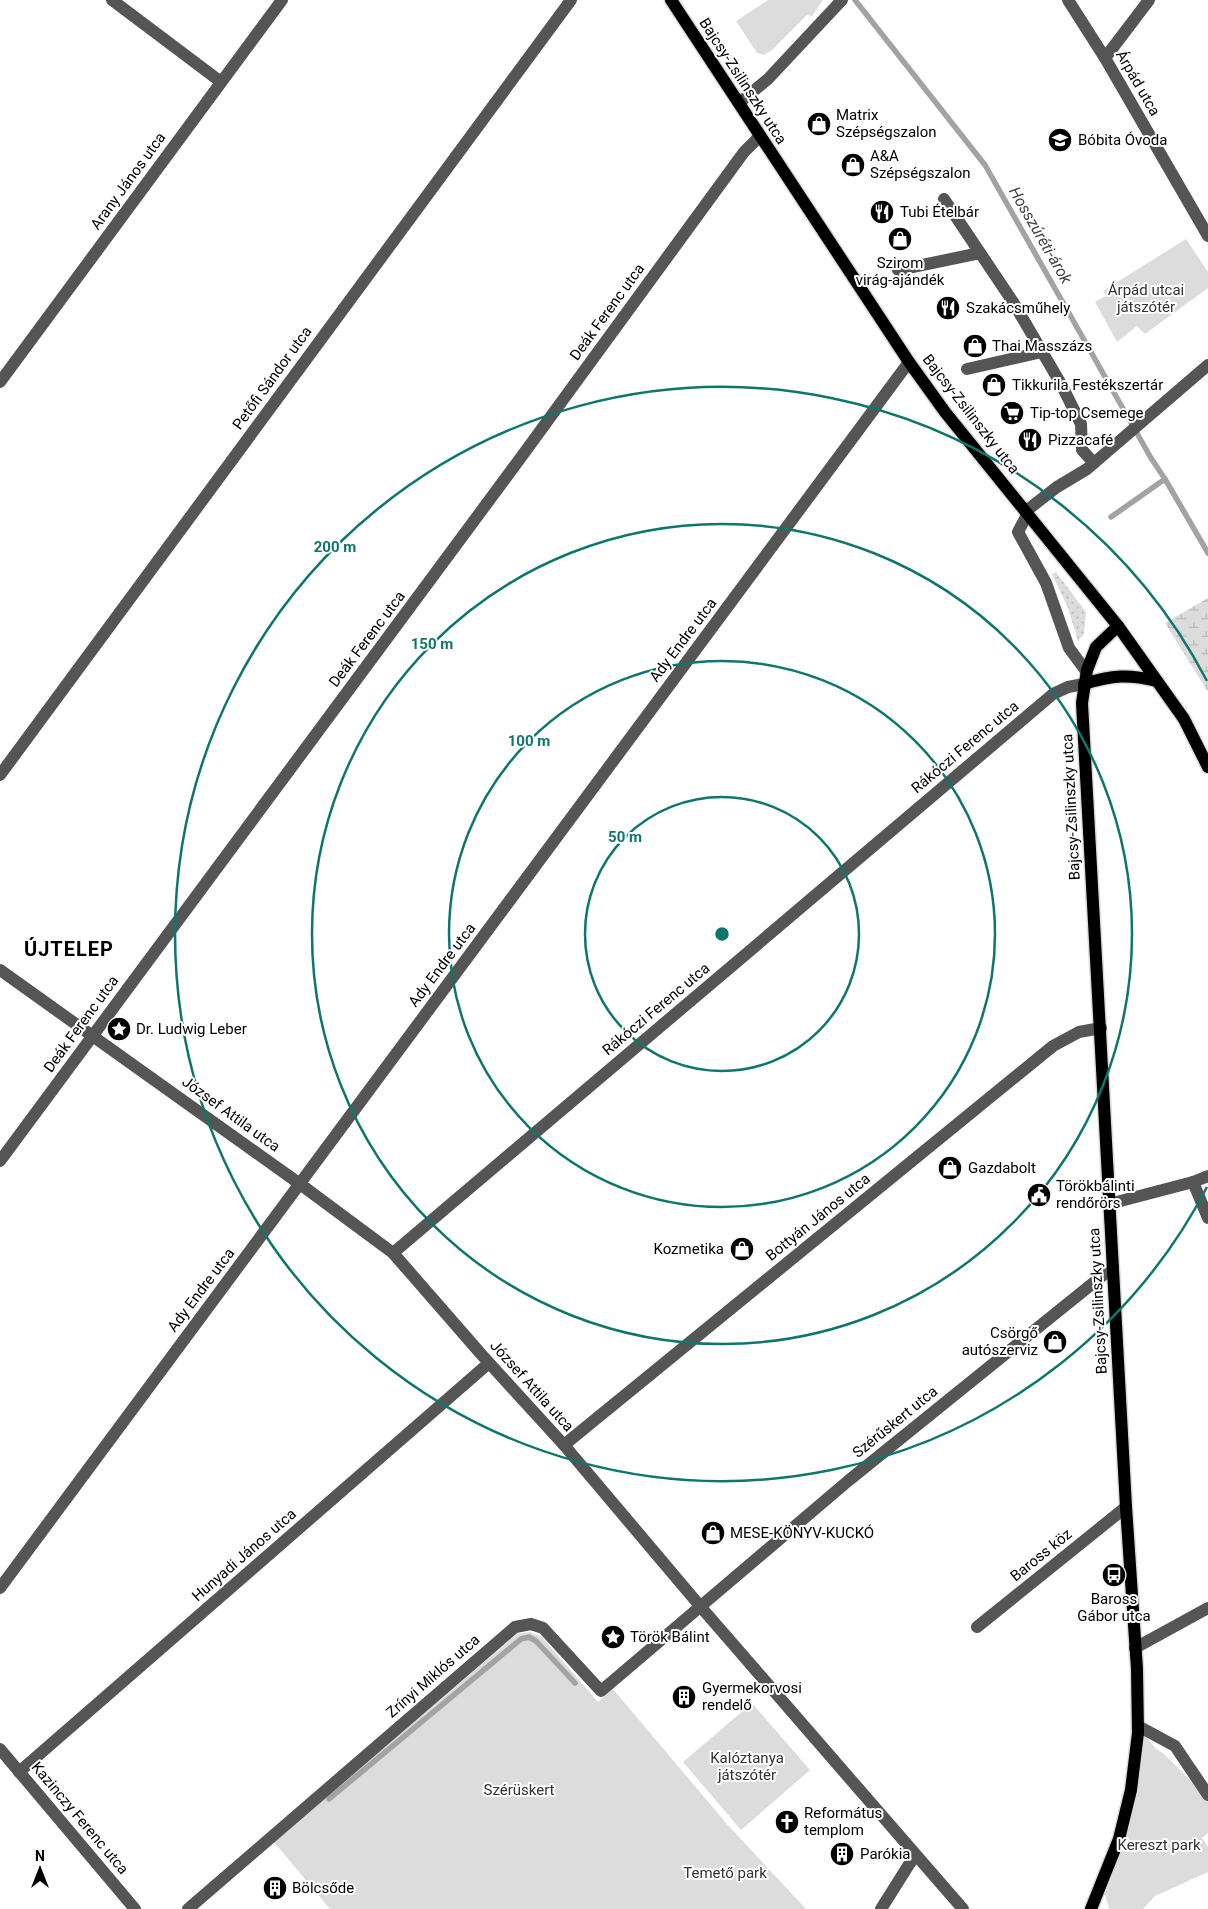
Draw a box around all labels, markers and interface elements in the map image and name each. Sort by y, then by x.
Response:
street label: Bajcsy-Zsilinszky utca [696,15,790,147]
street label: Árpád utca [1112,47,1164,119]
place label: Matrix Szépségszalon [836,106,937,141]
shop icon: Matrix Szépségszalon [806,111,832,137]
school or university icon: Bóbita Óvoda [1047,127,1073,153]
street label: Arany János utca [87,129,169,233]
place label: Bóbita Óvoda [1078,131,1167,149]
place label: A&A Szépségszalon [870,147,971,182]
shop icon: A&A Szépségszalon [840,152,866,178]
water label: Hosszúréti-árok [1005,183,1077,288]
restaurant icon: Tubi Ételbár [869,199,895,225]
place label: Tubi Ételbár [900,203,979,221]
shop icon: Szirom virág-ajándék [887,226,913,252]
place label: Szirom virág-ajándék [856,254,945,289]
street label: Deák Ferenc utca [566,260,648,364]
park label: Árpád utcai játszótér [1108,281,1184,316]
restaurant icon: Szakácsműhely [935,295,961,321]
place label: Szakácsműhely [966,299,1070,317]
street label: Petőfi Sándor utca [229,323,315,433]
shop icon: Thai Masszázs [962,333,988,359]
place label: Thai Masszázs [992,337,1092,355]
street label: Bajcsy-Zsilinszky utca [919,351,1023,477]
shop icon: Tikkurila Festékszertár [981,372,1007,398]
place label: Tikkurila Festékszertár [1012,376,1163,394]
supermarket icon: Tip-top Csemege [999,400,1025,426]
place label: Tip-top Csemege [1030,404,1144,422]
restaurant icon: Pizzacafé [1017,427,1043,453]
place label: Pizzacafé [1048,431,1113,449]
text: 200 m [314,538,356,556]
street label: Deák Ferenc utca [325,588,409,690]
street label: Ady Endre utca [646,595,720,685]
text: 150 m [411,635,453,653]
street label: Rákóczi Ferenc utca [908,697,1022,797]
text: 100 m [508,732,550,750]
street label: Bajcsy-Zsilinszky utca [1058,733,1084,881]
text: 50 m [608,828,642,846]
street label: Ady Endre utca [405,920,479,1010]
centre of rings [713,925,731,943]
district label: ÚJTELEP [24,937,114,961]
street label: Rákóczi Ferenc utca [599,959,713,1059]
street label: Deák Ferenc utca [40,972,122,1076]
place icon: Dr. Ludwig Leber [106,1016,132,1042]
place label: Dr. Ludwig Leber [136,1020,247,1038]
street label: József Attila utca [179,1072,283,1156]
shop icon: Gazdabolt [937,1155,963,1181]
place label: Gazdabolt [968,1159,1036,1177]
street label: Bottyán János utca [762,1169,874,1265]
place label: Törökbálinti rendőrörs [1056,1177,1135,1212]
public building icon: Törökbálinti rendőrörs [1026,1182,1052,1208]
street label: Bajcsy-Zsilinszky utca [1085,1227,1111,1375]
shop icon: Kozmetika [729,1236,755,1262]
place label: Kozmetika [653,1240,724,1258]
street label: Ady Endre utca [164,1245,238,1335]
place label: Csörgő autószerviz [962,1324,1038,1359]
shop icon: Csörgő autószerviz [1042,1329,1068,1355]
street label: József Attila utca [486,1337,578,1435]
street label: Szérűskert utca [849,1382,941,1462]
street label: Hunyadi János utca [188,1505,300,1605]
shop icon: MESE-KÖNYV-KUCKÓ [700,1520,726,1546]
place label: MESE-KÖNYV-KUCKÓ [730,1524,874,1542]
street label: Baross köz [1007,1525,1075,1585]
bus stop icon: Baross Gábor utca [1101,1562,1127,1588]
place label: Baross Gábor utca [1077,1590,1151,1625]
place icon: Török Bálint [600,1624,626,1650]
place label: Török Bálint [630,1628,710,1646]
street label: Zrínyi Miklós utca [383,1631,483,1721]
place label: Gyermekorvosi rendelő [702,1679,802,1714]
building icon: Gyermekorvosi rendelő [671,1684,697,1710]
park label: Kalóztanya játszótér [710,1749,784,1784]
street label: Kazinczy Ferenc utca [28,1758,132,1878]
park label: Szérüskert [483,1781,555,1799]
place label: Református templom [804,1804,882,1839]
church icon: Református templom [774,1809,800,1835]
park label: Kereszt park [1117,1836,1201,1854]
building icon: Parókia [829,1841,855,1867]
north arrow [15,1844,65,1894]
place label: Parókia [860,1845,910,1863]
text: N [35,1848,45,1864]
park label: Temető park [683,1864,767,1882]
building icon: Bölcsőde [262,1875,288,1901]
place label: Bölcsőde [292,1879,354,1897]

